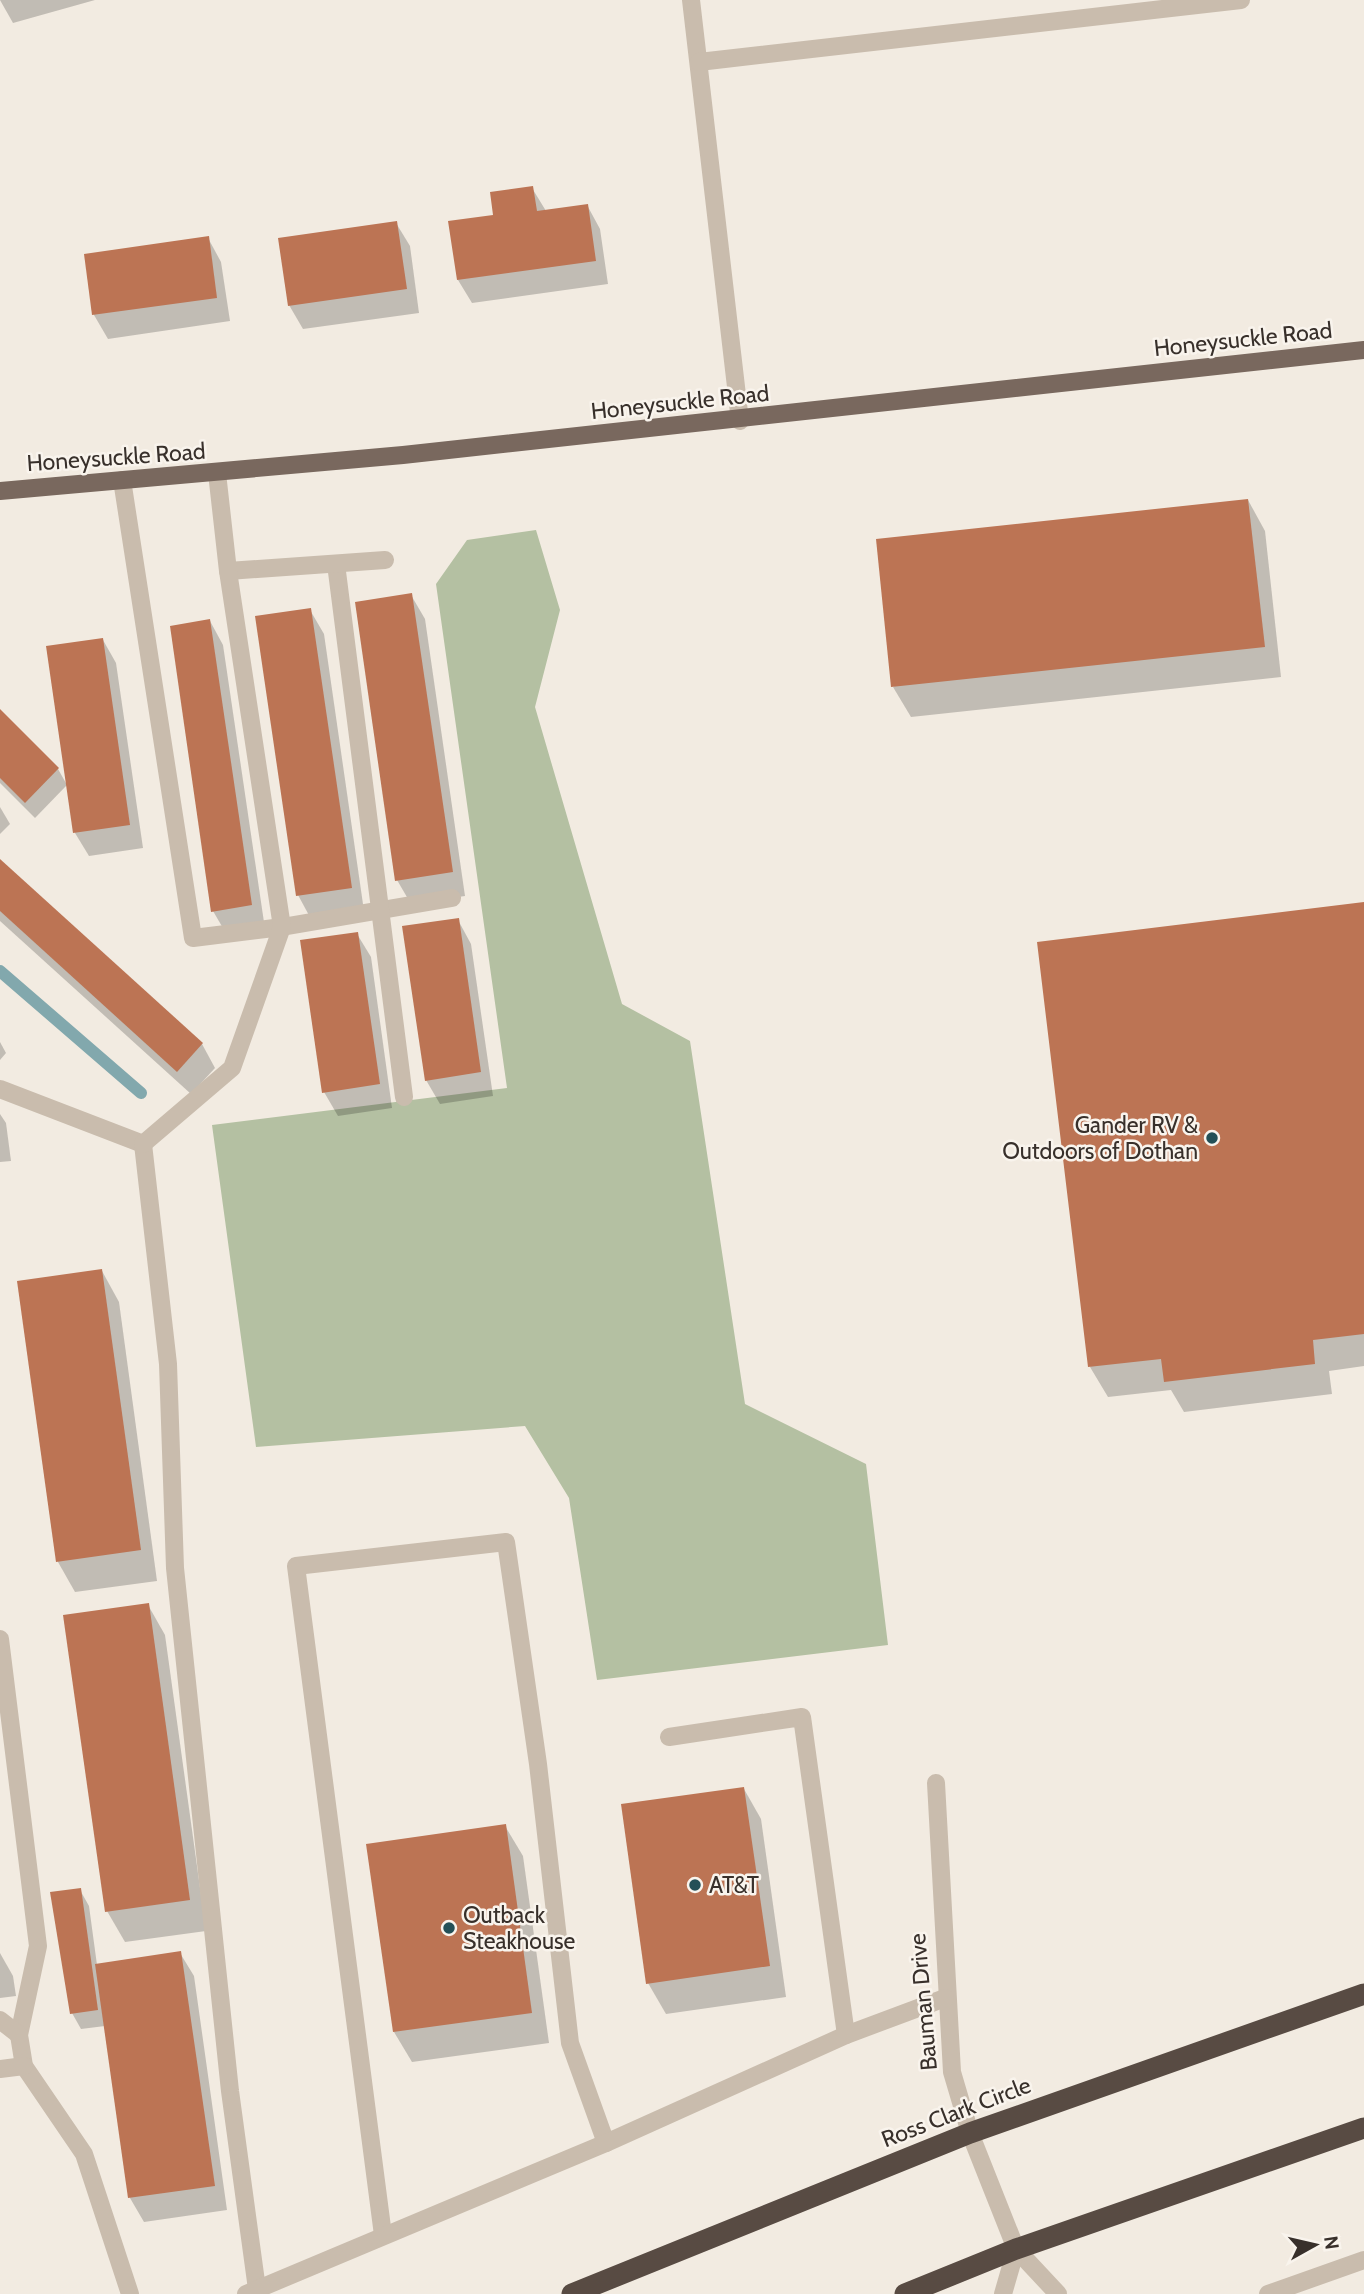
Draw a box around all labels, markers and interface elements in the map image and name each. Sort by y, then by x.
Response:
street label: Honeysuckle Road [1152,316,1334,362]
street label: Honeysuckle Road [589,379,771,425]
street label: Honeysuckle Road [26,437,206,477]
place label: Gander RV & Outdoors of Dothan [1002,1111,1198,1165]
marker: Gander RV & Outdoors of Dothan [1204,1130,1220,1146]
place label: AT&T [709,1871,759,1899]
marker: AT&T [687,1877,703,1893]
place label: Outback Steakhouse [463,1901,576,1955]
marker: Outback Steakhouse [441,1920,457,1936]
street label: Bauman Drive [903,1932,943,2072]
street label: Ross Clark Circle [877,2071,1035,2153]
north arrow [1280,2210,1350,2280]
text: N [1319,2234,1344,2251]

